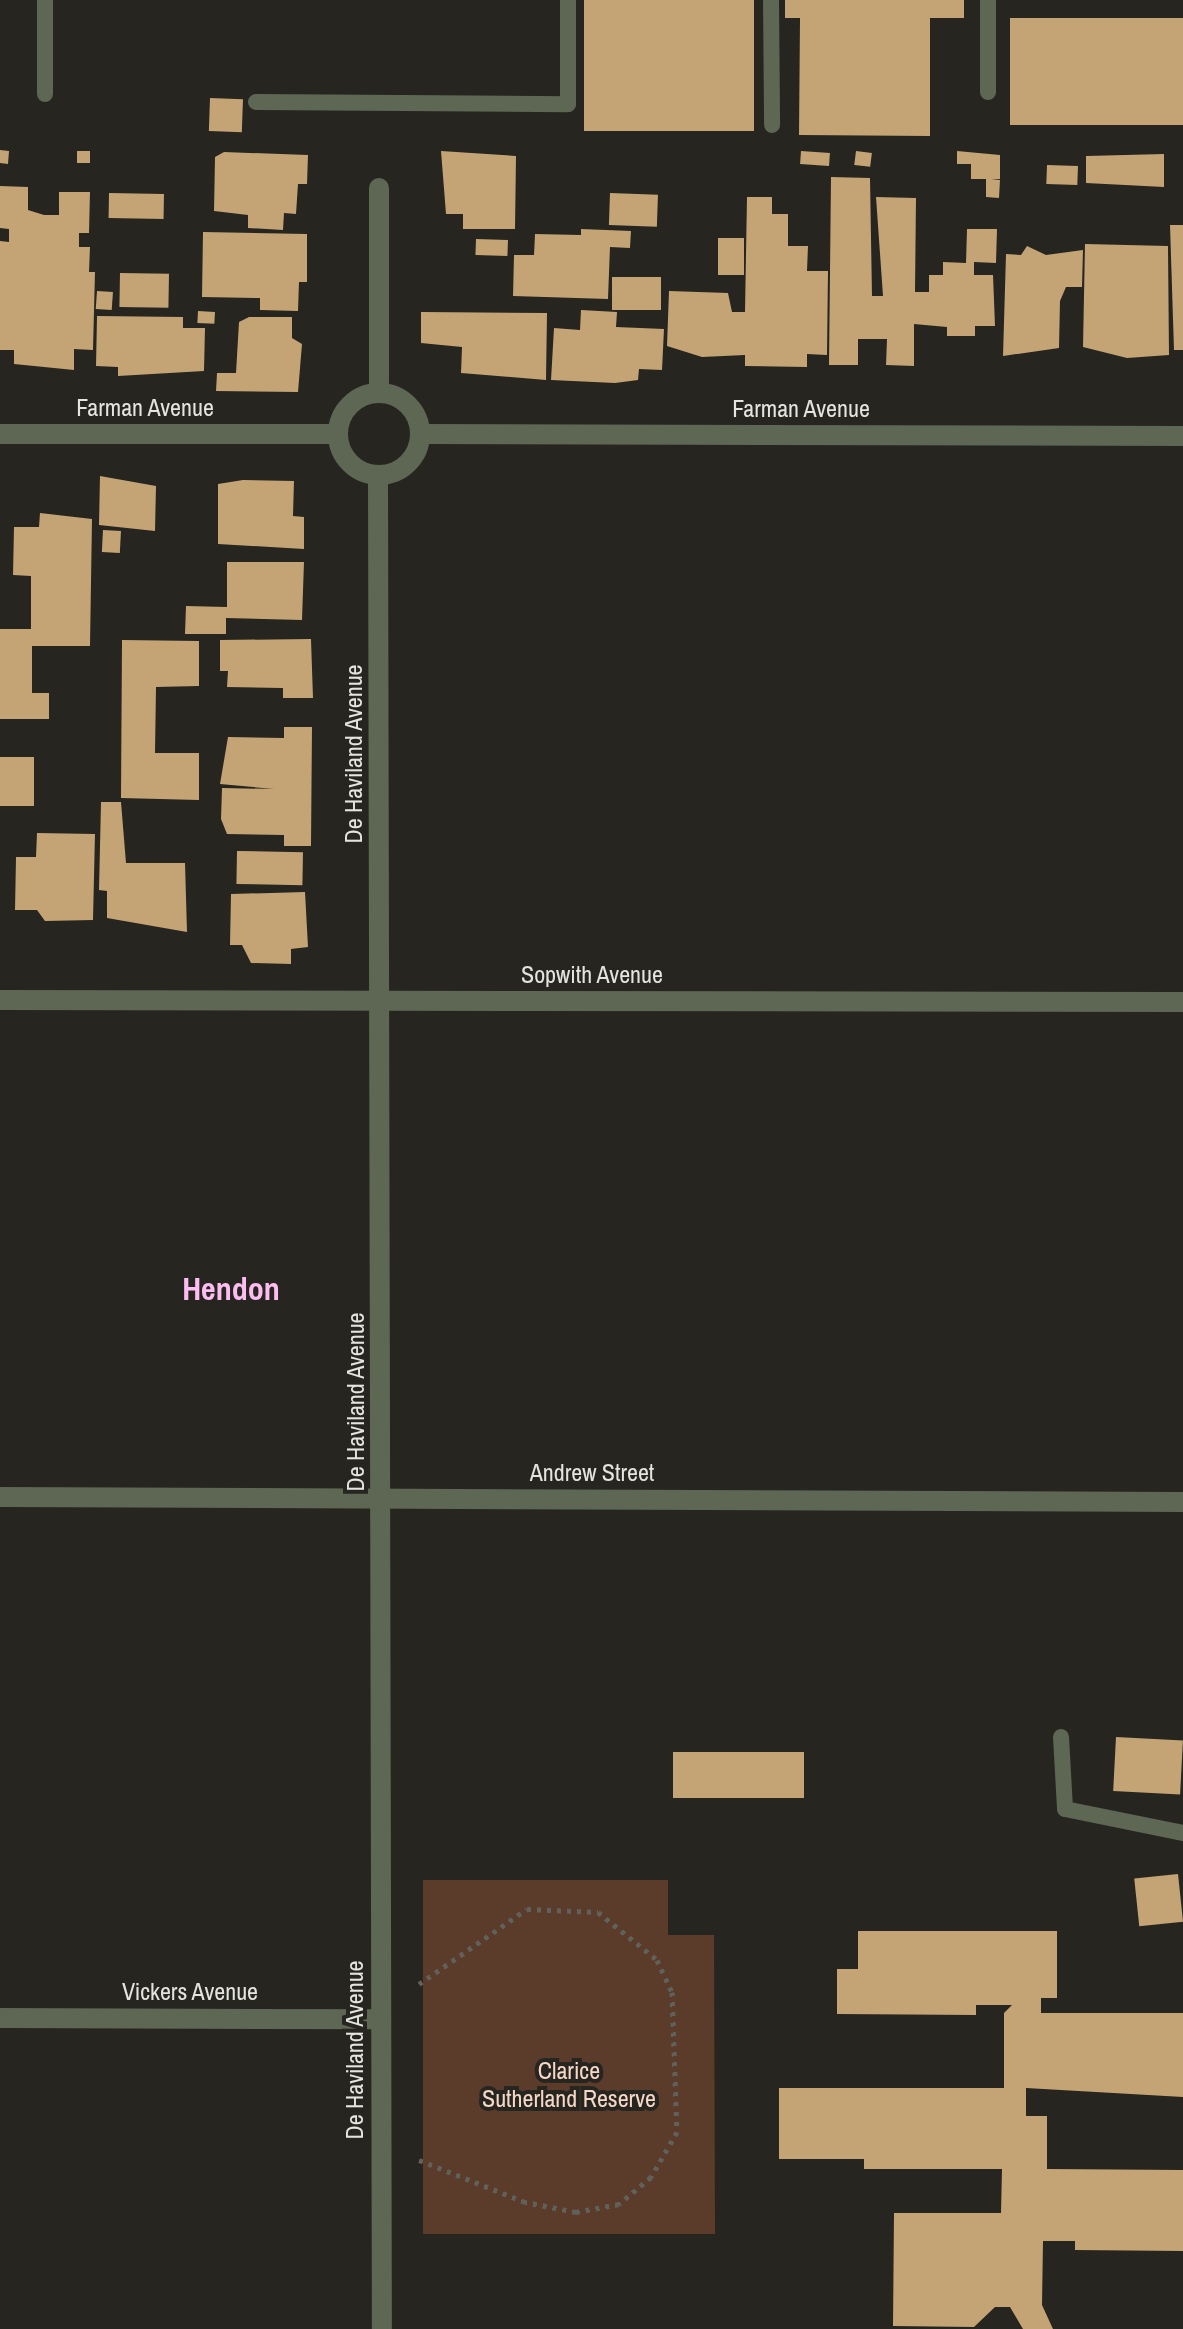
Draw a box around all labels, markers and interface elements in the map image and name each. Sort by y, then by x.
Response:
street label: Farman Avenue [76,394,214,422]
street label: Farman Avenue [732,395,870,423]
street label: De Haviland Avenue [340,664,368,844]
street label: Sopwith Avenue [521,961,663,989]
district label: Hendon [182,1270,280,1308]
street label: De Haviland Avenue [342,1312,370,1492]
street label: Andrew Street [530,1459,654,1487]
street label: De Haviland Avenue [341,1960,369,2140]
street label: Vickers Avenue [121,1978,259,2006]
park label: Clarice Sutherland Reserve [482,2057,656,2113]

